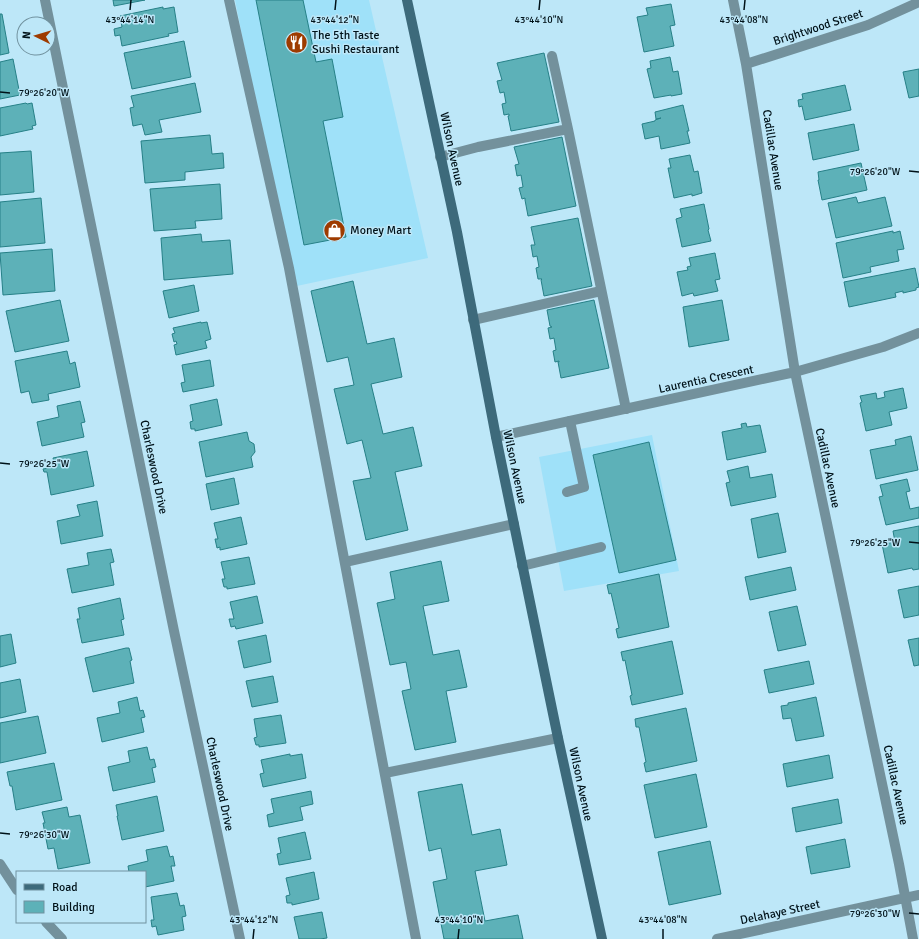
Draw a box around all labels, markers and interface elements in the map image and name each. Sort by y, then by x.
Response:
street label: Brightwood Street [771,6,865,49]
text: 43°44'14"N [106,14,154,26]
text: 43°44'12"N [311,14,359,26]
text: 43°44'10"N [515,14,563,26]
text: 43°44'08"N [720,14,768,26]
north arrow [16,16,56,56]
place label: The 5th Taste Sushi Restaurant [312,28,399,57]
restaurant icon: The 5th Taste Sushi Restaurant [283,29,309,55]
text: N [20,31,33,40]
text: 79°26'20"W [19,87,70,99]
street label: Cadillac Avenue [759,109,786,192]
street label: Wilson Avenue [436,111,467,187]
text: 79°26'20"W [850,166,901,178]
shop icon: Money Mart [322,217,348,243]
place label: Money Mart [350,223,411,238]
street label: Laurentia Crescent [657,362,755,397]
street label: Charleswood Drive [136,419,171,515]
street label: Cadillac Avenue [812,427,843,510]
street label: Wilson Avenue [499,429,530,505]
text: 79°26'25"W [19,458,70,470]
text: 79°26'25"W [850,537,901,549]
street label: Charleswood Drive [202,736,237,832]
street label: Cadillac Avenue [880,744,911,827]
street label: Wilson Avenue [565,746,596,822]
text: 79°26'30"W [19,829,70,841]
legend [16,871,146,923]
text: Road [52,880,78,895]
street label: Delahaye Street [739,897,821,928]
text: Building [52,900,95,915]
text: 79°26'30"W [850,908,901,920]
text: 43°44'12"N [230,914,278,926]
text: 43°44'10"N [435,914,483,926]
text: 43°44'08"N [639,914,687,926]

